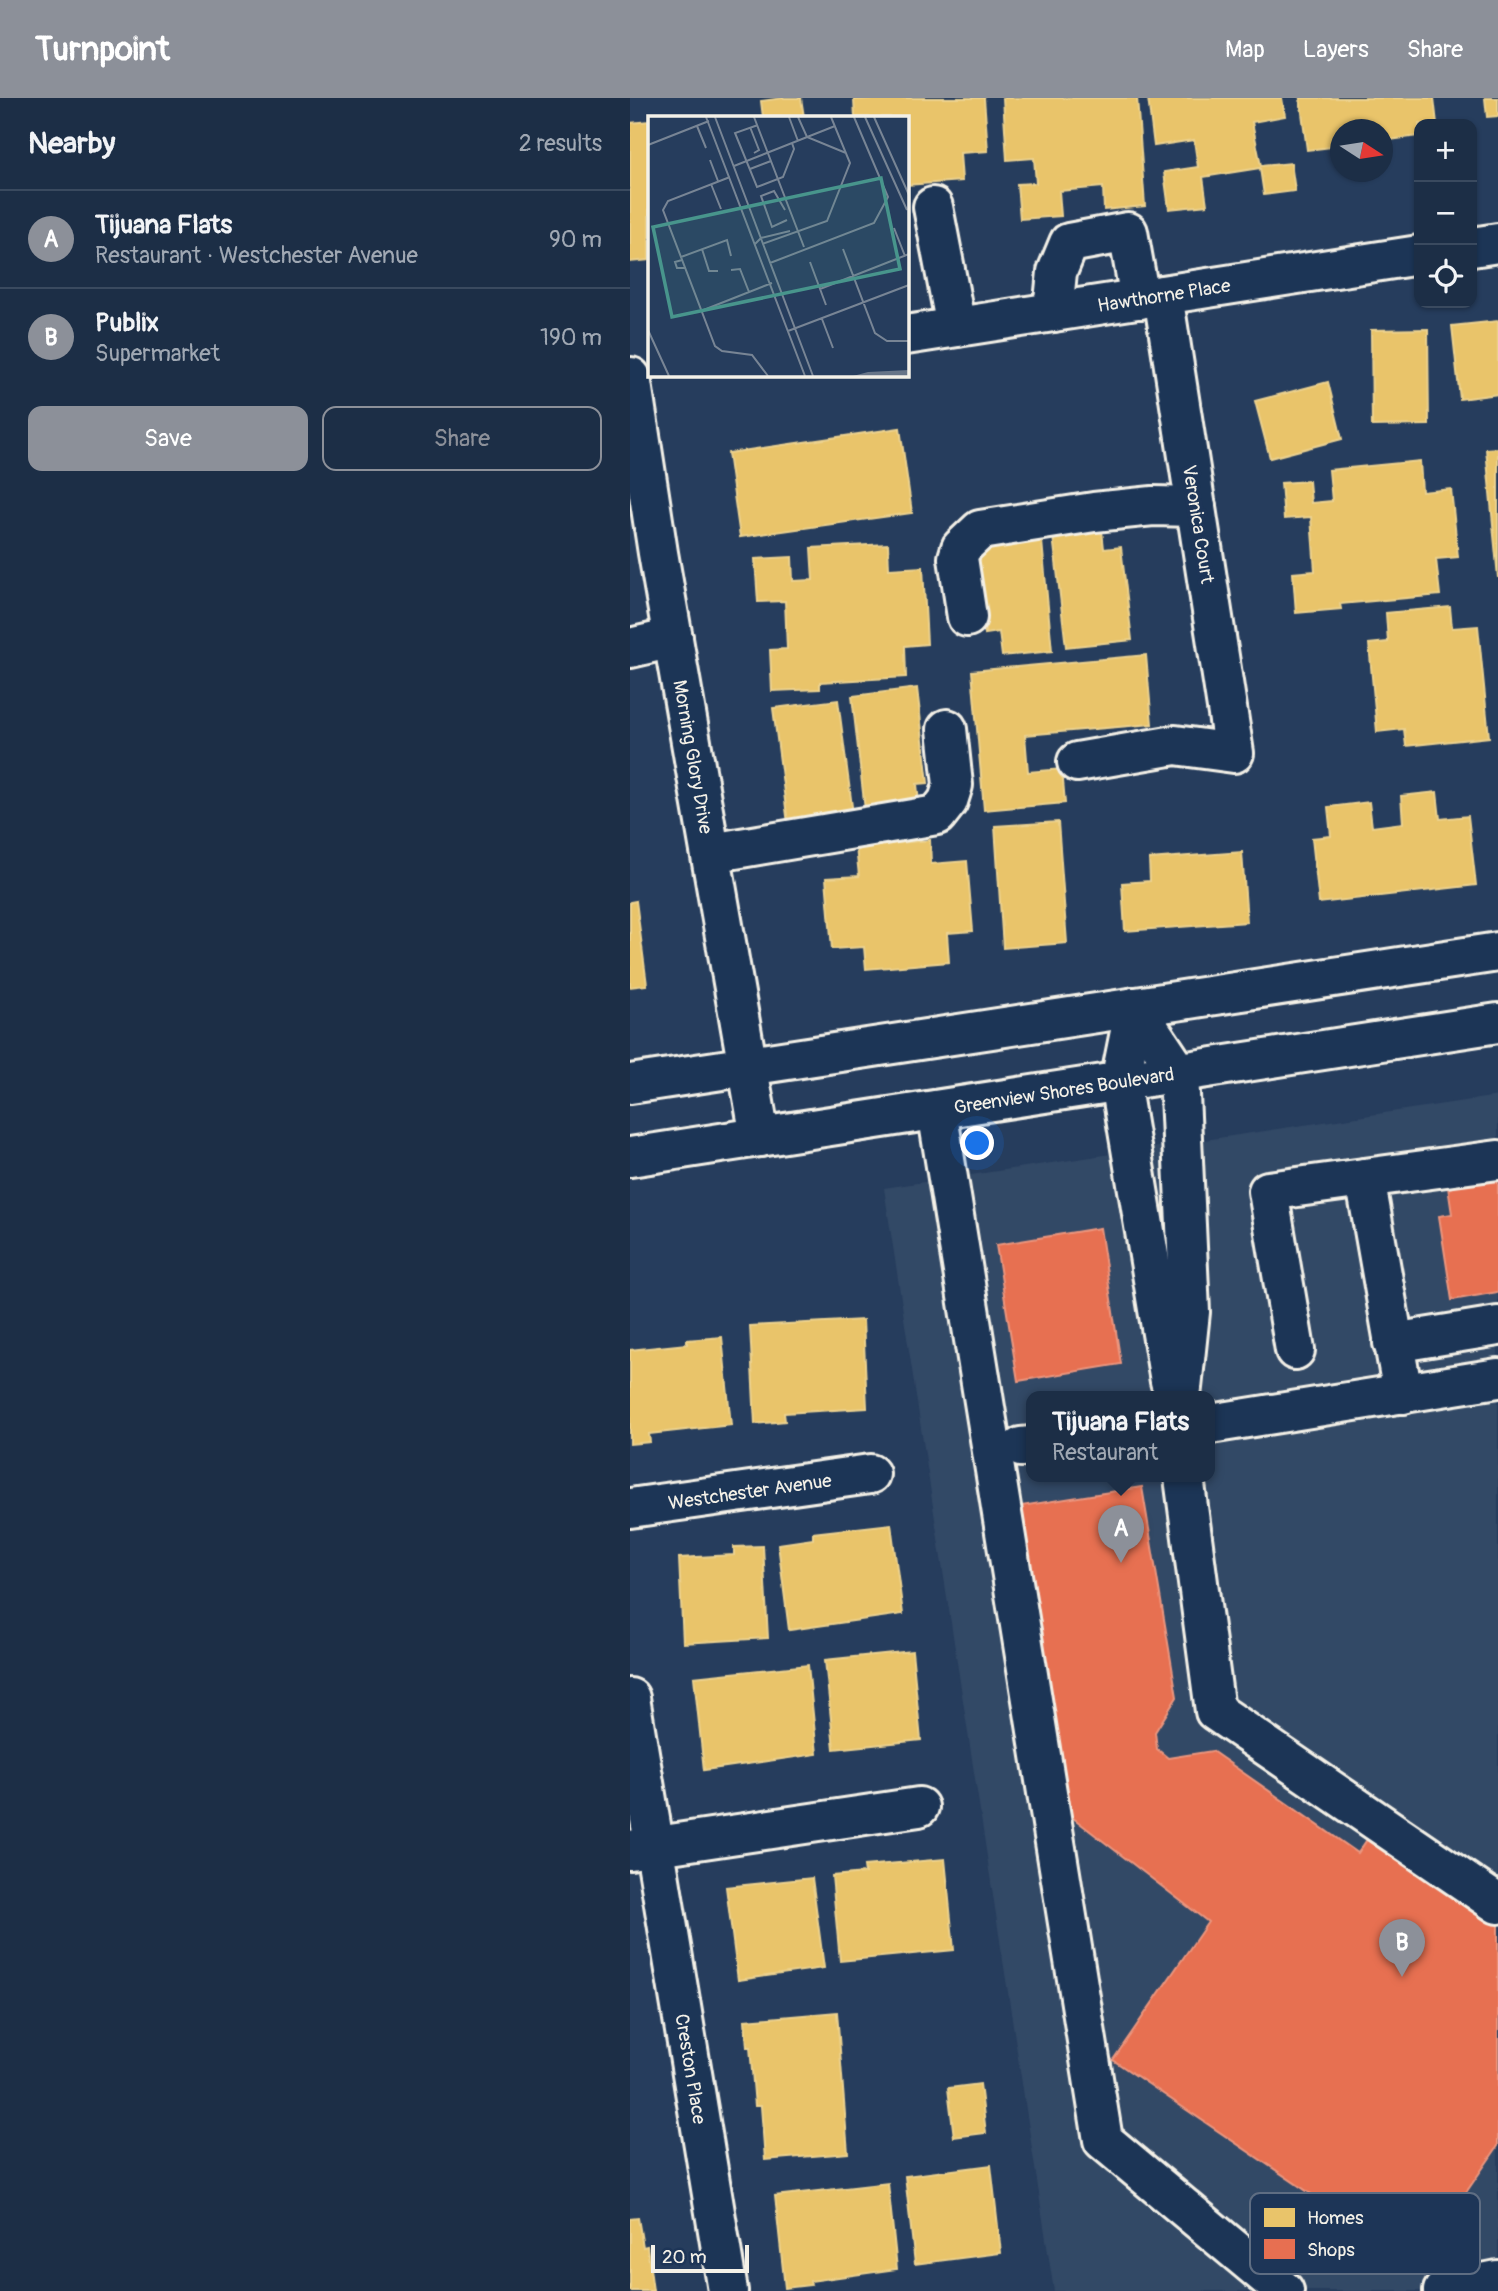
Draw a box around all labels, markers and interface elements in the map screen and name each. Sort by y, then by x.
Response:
text: Turnpoint [35,29,170,70]
text: Map [1225,35,1265,64]
text: Layers [1303,35,1369,64]
text: Share [1407,35,1463,64]
inset map [648,116,908,376]
north arrow [1330,119,1393,182]
map controls [1414,119,1477,308]
button: + [1414,119,1477,182]
text: Nearby [28,125,115,162]
text: 2 results [519,129,602,158]
button: − [1414,182,1477,245]
text: Tijuana Flats [95,209,232,241]
text: A [44,225,58,254]
text: 90 m [549,225,602,254]
text: Restaurant · Westchester Avenue [95,241,418,270]
button: locate [1414,245,1477,308]
street label: Hawthorne Place [1096,273,1233,318]
text: Publix [95,307,159,339]
text: B [44,323,58,352]
text: 190 m [540,323,602,352]
text: Supermarket [95,339,220,368]
button: Save [28,406,308,471]
button: Share [322,406,602,471]
street label: Veronica Court [1177,463,1219,586]
street label: Morning Glory Drive [667,678,718,837]
street label: Greenview Shores Boulevard [952,1062,1176,1120]
your location [960,1126,994,1160]
popup [1026,1391,1215,1482]
text: Tijuana Flats [1052,1406,1189,1438]
text: Restaurant [1052,1438,1158,1467]
street label: Westchester Avenue [667,1468,834,1515]
pin: A [1098,1505,1144,1563]
pin: B [1379,1919,1425,1977]
street label: Creston Place [669,2012,711,2127]
legend [1250,2193,1480,2274]
text: Homes [1307,2206,1364,2230]
text: Shops [1307,2238,1355,2262]
scale bar [651,2242,749,2274]
text: 20 m [662,2245,707,2269]

